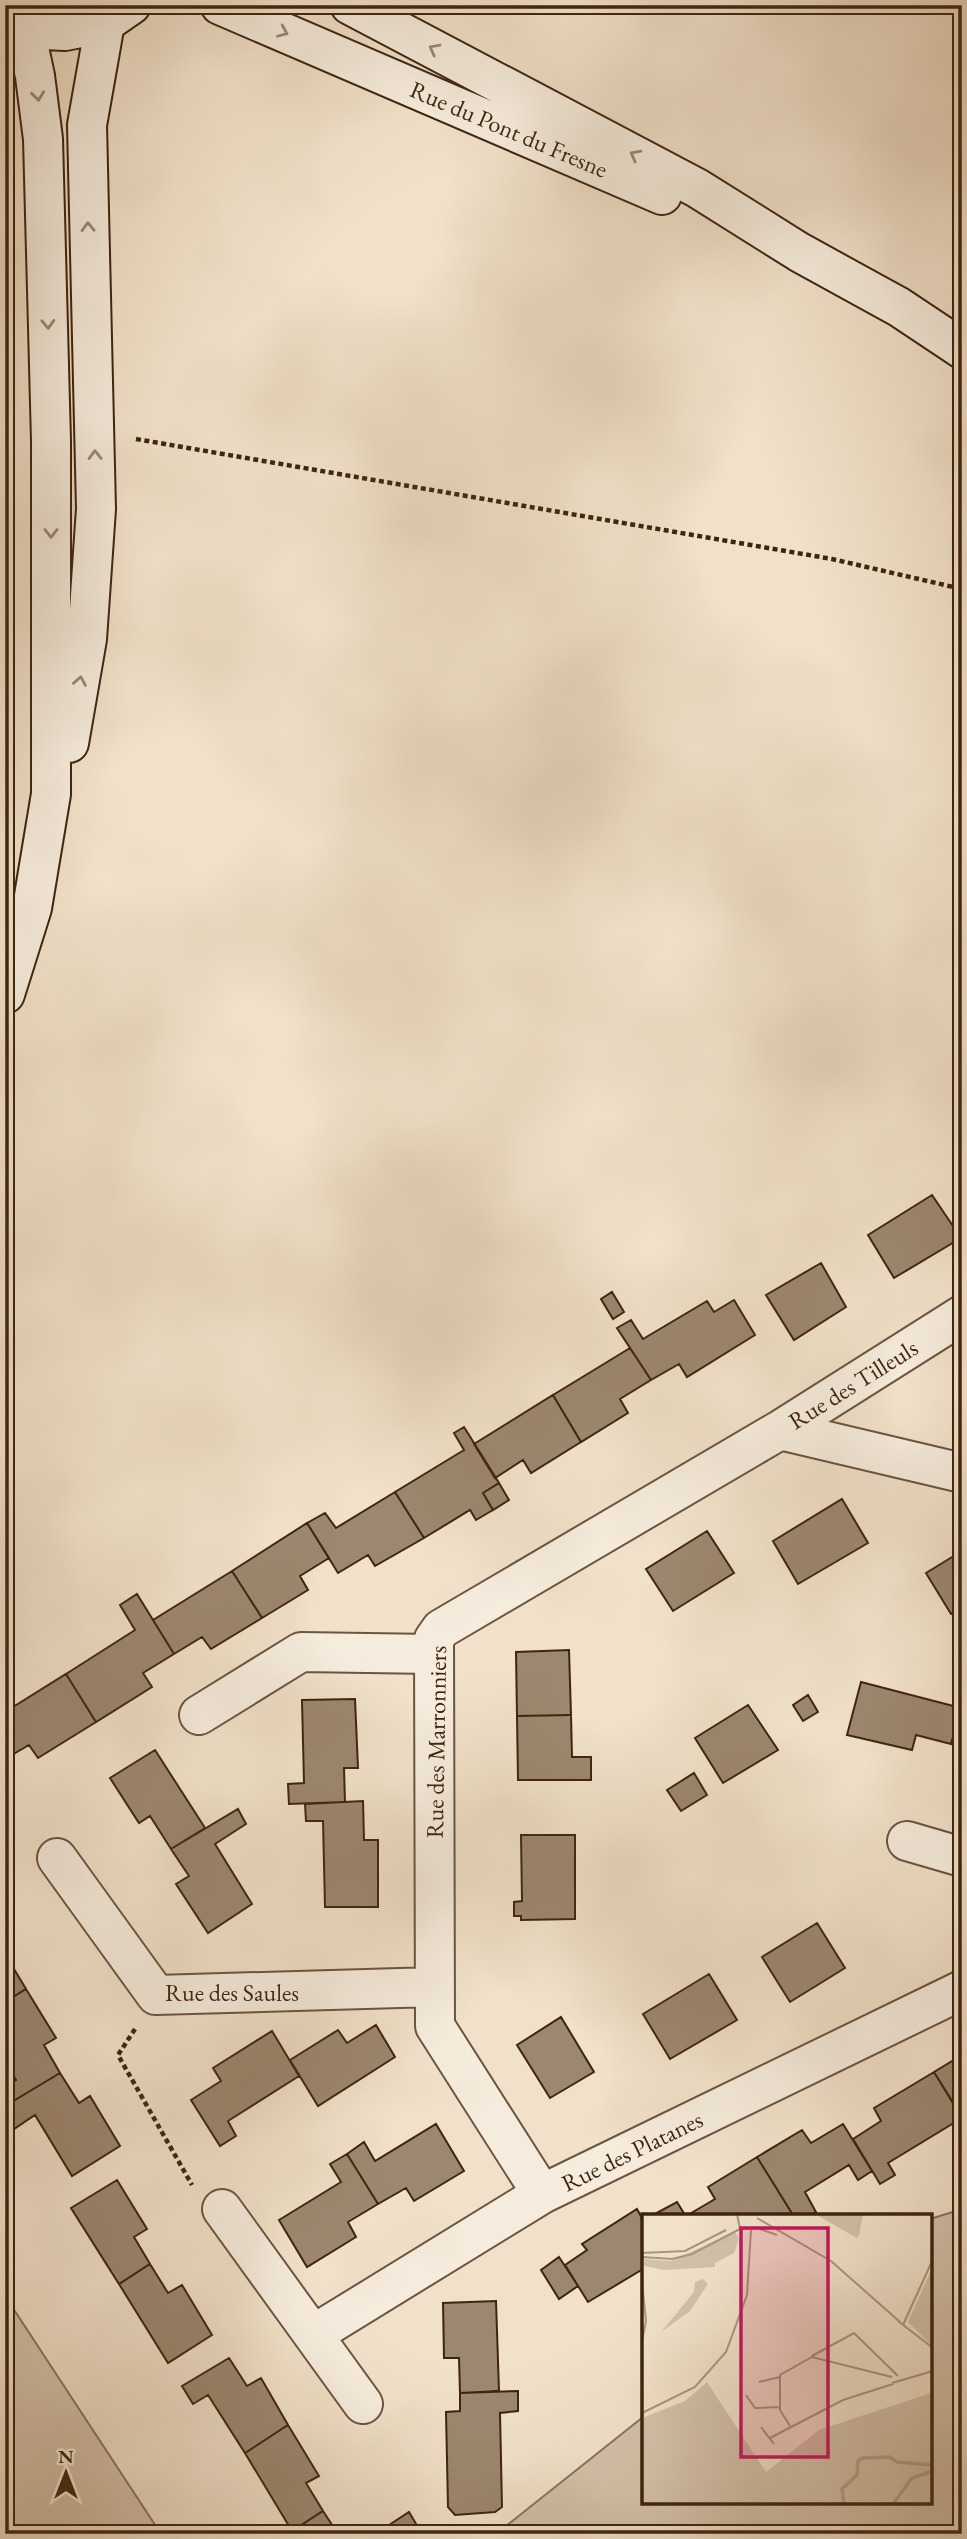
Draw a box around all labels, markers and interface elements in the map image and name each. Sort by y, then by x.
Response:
one-way arrow [275,24,288,38]
one-way arrow [429,44,441,58]
street label: Rue du Pont du Fresne [406,73,612,185]
one-way arrow [30,91,45,102]
one-way arrow [630,150,642,164]
one-way arrow [81,222,96,233]
one-way arrow [41,318,56,329]
one-way arrow [87,449,103,459]
one-way arrow [43,529,59,539]
one-way arrow [72,675,87,687]
street label: Rue des Tilleuls [782,1332,924,1436]
street label: Rue des Marronniers [419,1645,453,1839]
street label: Rue des Saules [165,1977,299,2008]
street label: Rue des Platanes [556,2103,708,2199]
inset map [642,2214,932,2504]
north arrow [32,2438,102,2508]
text: N [58,2444,74,2469]

